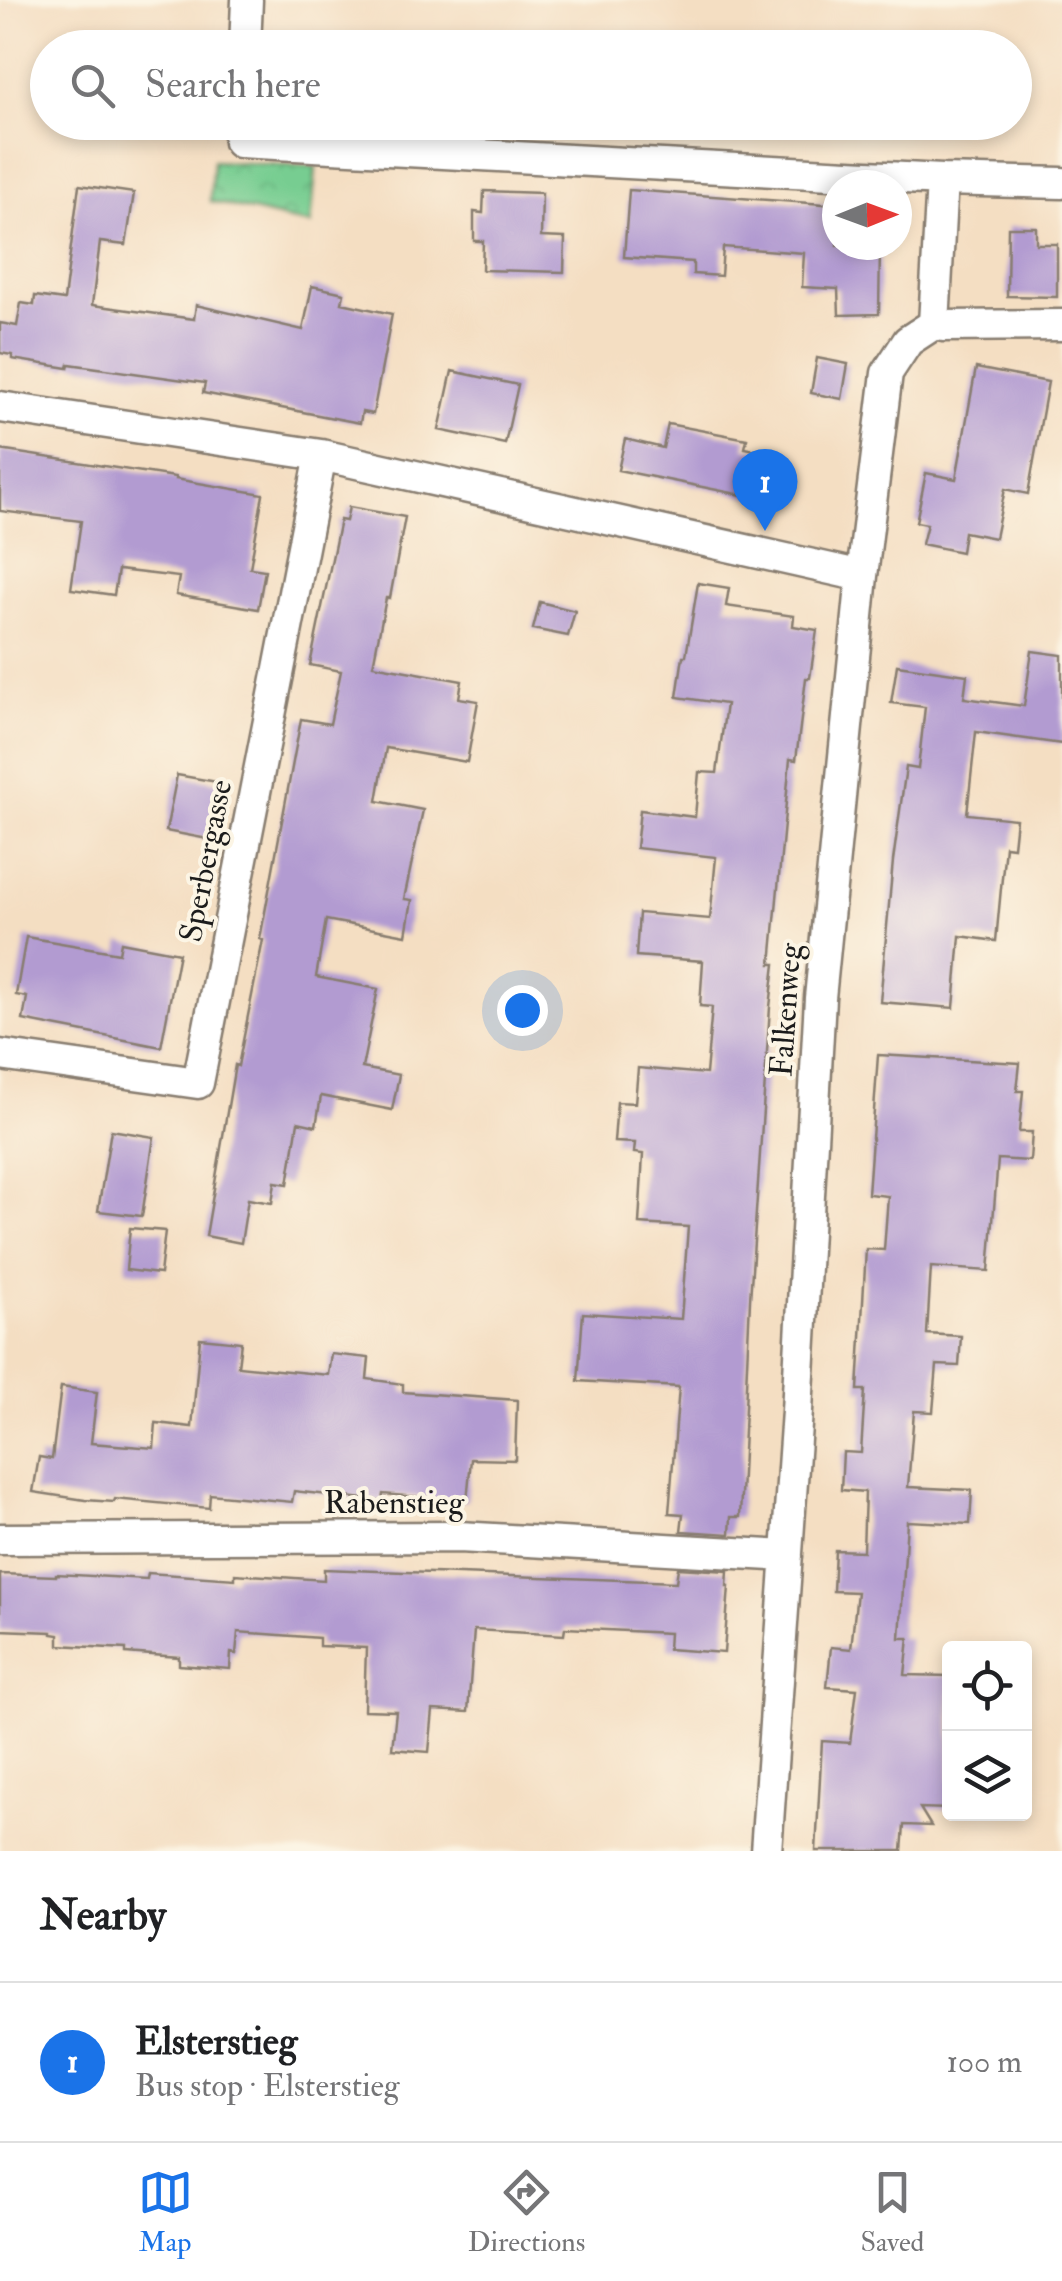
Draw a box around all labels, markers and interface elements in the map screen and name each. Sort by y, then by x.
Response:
search box [30,30,1032,140]
icon: search [65,58,120,113]
text: Search here [145,61,321,109]
north arrow [822,170,912,260]
pin: 1 [732,448,798,531]
street label: Sperbergasse [171,777,241,945]
street label: Falkenweg [761,941,811,1078]
your location [497,985,548,1036]
street label: Rabenstieg [324,1483,465,1523]
map controls [942,1641,1032,1821]
button: locate [942,1641,1032,1731]
button: layers [942,1731,1032,1821]
text: Nearby [40,1890,166,1942]
text: Elsterstieg [135,2018,297,2066]
text: 1 [67,2042,78,2082]
text: 100 m [946,2042,1022,2082]
text: Bus stop · Elsterstieg [135,2066,400,2106]
tab: Map [138,2165,193,2260]
tab: Directions [468,2165,585,2260]
tab: Saved [860,2165,924,2260]

